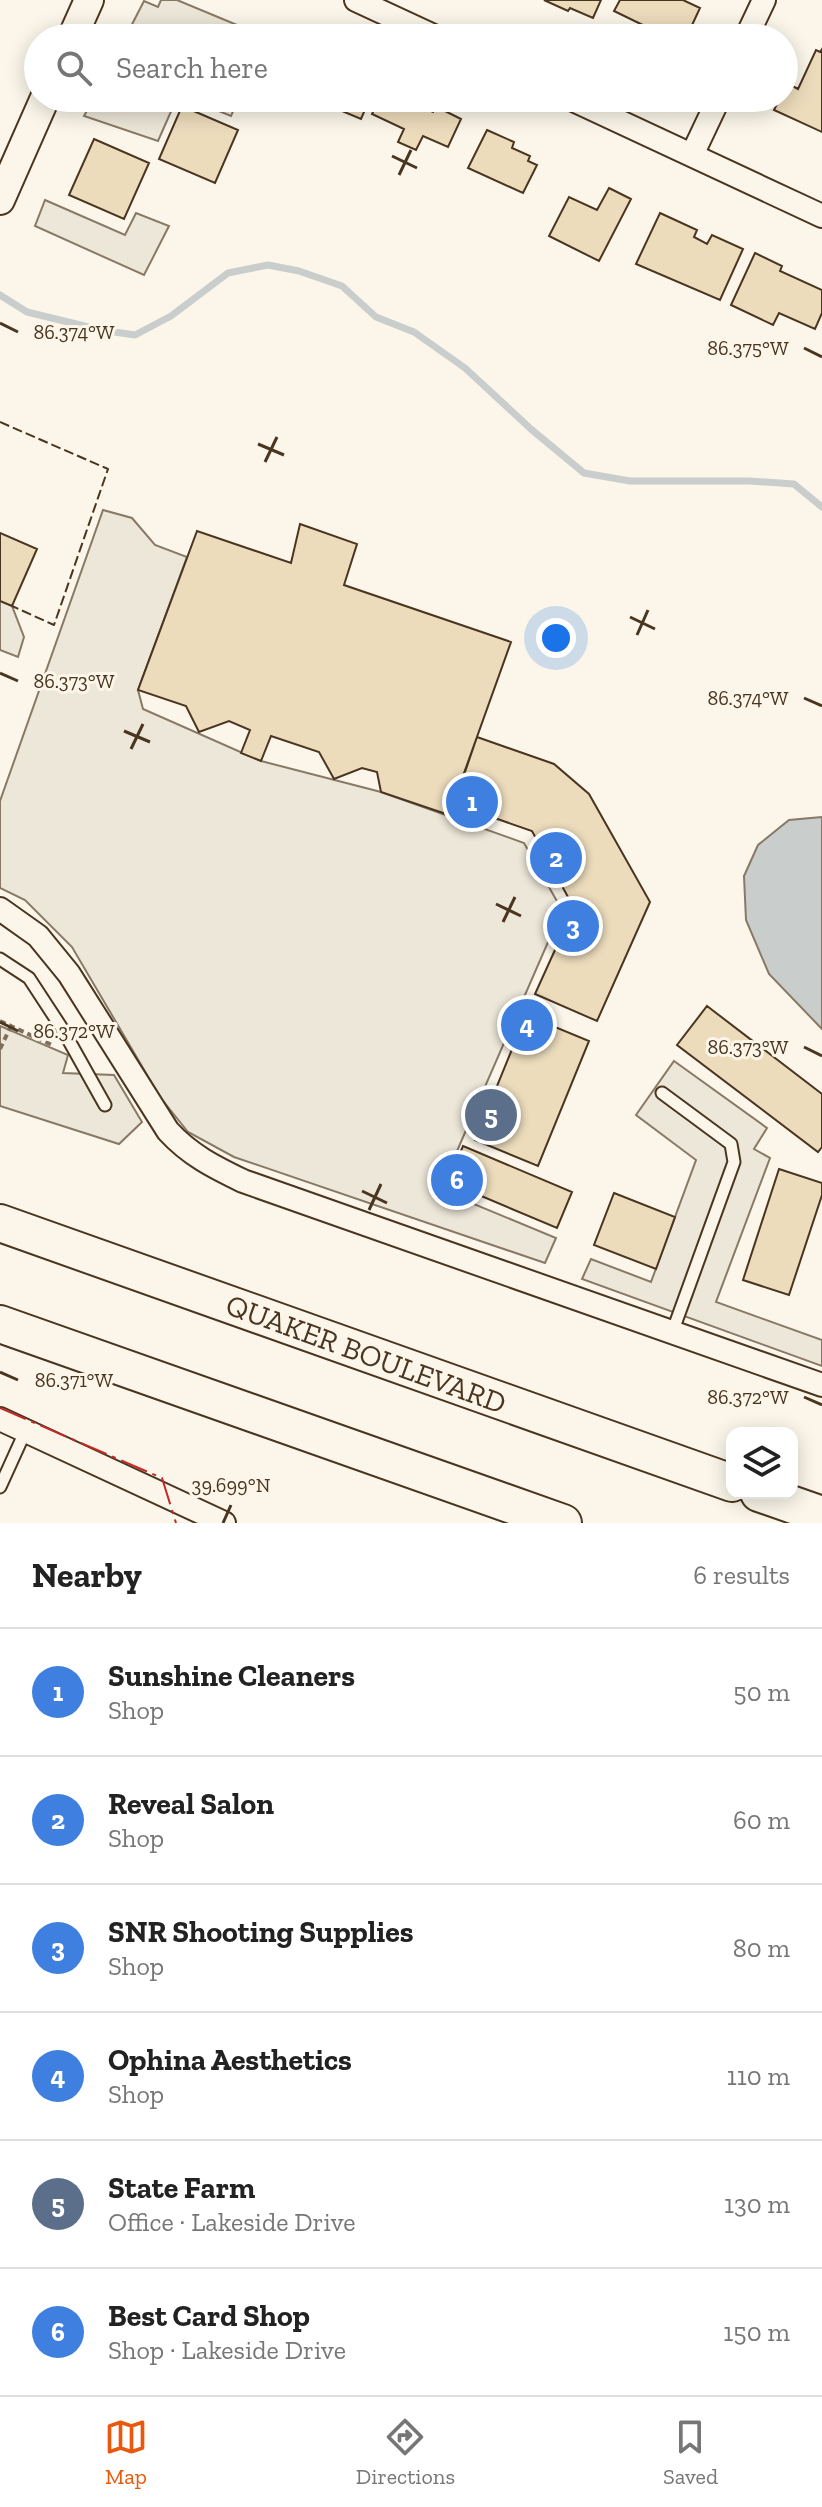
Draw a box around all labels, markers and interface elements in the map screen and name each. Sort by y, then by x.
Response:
search box [24,24,798,112]
icon: search [52,46,96,90]
text: Search here [116,50,268,86]
text: 86.374°W [34,320,115,344]
text: 86.375°W [707,336,789,360]
your location [536,618,576,658]
text: 86.373°W [34,669,115,693]
text: 86.374°W [708,686,789,710]
pin: 1 [446,772,498,832]
pin: 2 [530,828,582,888]
pin: 3 [547,896,599,956]
pin: 4 [501,995,553,1055]
text: 86.372°W [33,1019,115,1043]
text: 86.373°W [708,1035,789,1059]
pin: 5 [465,1085,517,1145]
pin: 6 [431,1150,483,1210]
street label: QUAKER BOULEVARD [221,1287,511,1421]
text: 86.371°W [35,1368,114,1392]
text: 86.372°W [707,1385,789,1409]
map controls [726,1427,798,1499]
button: layers [726,1427,798,1499]
text: 39.699°N [192,1473,271,1497]
text: Nearby [32,1555,142,1596]
text: 6 results [693,1559,790,1591]
text: Sunshine Cleaners [108,1658,355,1694]
text: 1 [53,1676,63,1708]
text: 50 m [733,1676,790,1708]
text: Shop [108,1694,164,1726]
text: Reveal Salon [108,1786,274,1822]
text: 2 [51,1804,65,1836]
text: 60 m [733,1804,790,1836]
text: Shop [108,1822,164,1854]
text: SNR Shooting Supplies [108,1914,413,1950]
text: 3 [51,1932,65,1964]
text: 80 m [733,1932,790,1964]
text: Shop [108,1950,164,1982]
text: Ophina Aesthetics [108,2042,352,2078]
text: 4 [51,2060,65,2092]
text: 110 m [727,2060,790,2092]
text: Shop [108,2078,164,2110]
text: State Farm [108,2170,255,2206]
text: 5 [51,2188,65,2220]
text: 130 m [724,2188,790,2220]
text: Office · Lakeside Drive [108,2206,356,2238]
text: Best Card Shop [108,2298,310,2334]
text: 6 [51,2316,65,2348]
text: 150 m [723,2316,790,2348]
text: Shop · Lakeside Drive [108,2334,346,2366]
tab: Map [104,2415,148,2490]
tab: Directions [356,2415,455,2490]
tab: Saved [663,2415,718,2490]

